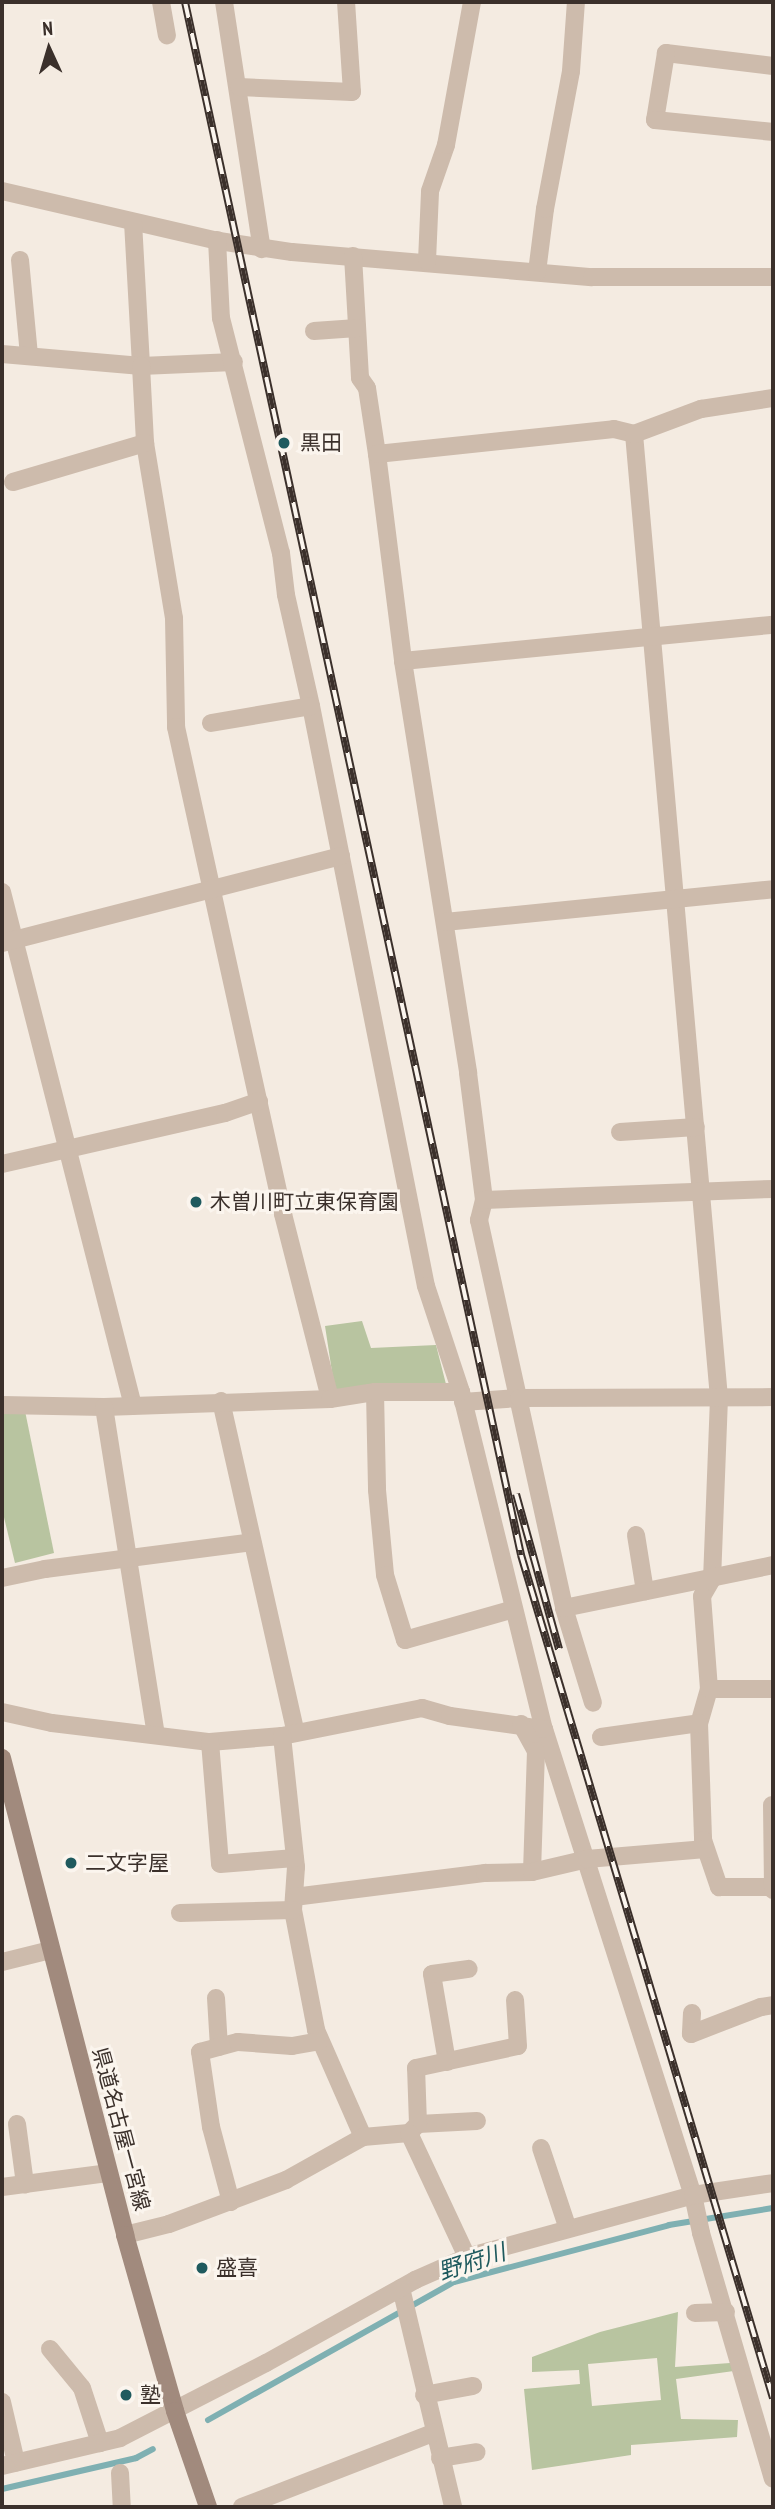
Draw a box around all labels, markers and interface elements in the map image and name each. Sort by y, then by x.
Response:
north arrow [14,14,84,84]
text: N [42,16,53,40]
place label: 黒田 [300,430,342,456]
marker: 黒田 [274,433,294,453]
place label: 木曽川町立東保育園 [210,1189,399,1215]
marker: 木曽川町立東保育園 [188,1194,204,1210]
place label: 二文字屋 [85,1850,169,1876]
marker: 二文字屋 [63,1855,79,1871]
street label: 県道名古屋一宮線 [87,2045,155,2213]
water label: 野府川 [435,2238,509,2286]
place label: 盛喜 [216,2255,258,2281]
marker: 盛喜 [194,2260,210,2276]
place label: 塾 [140,2382,161,2408]
marker: 塾 [118,2387,134,2403]

